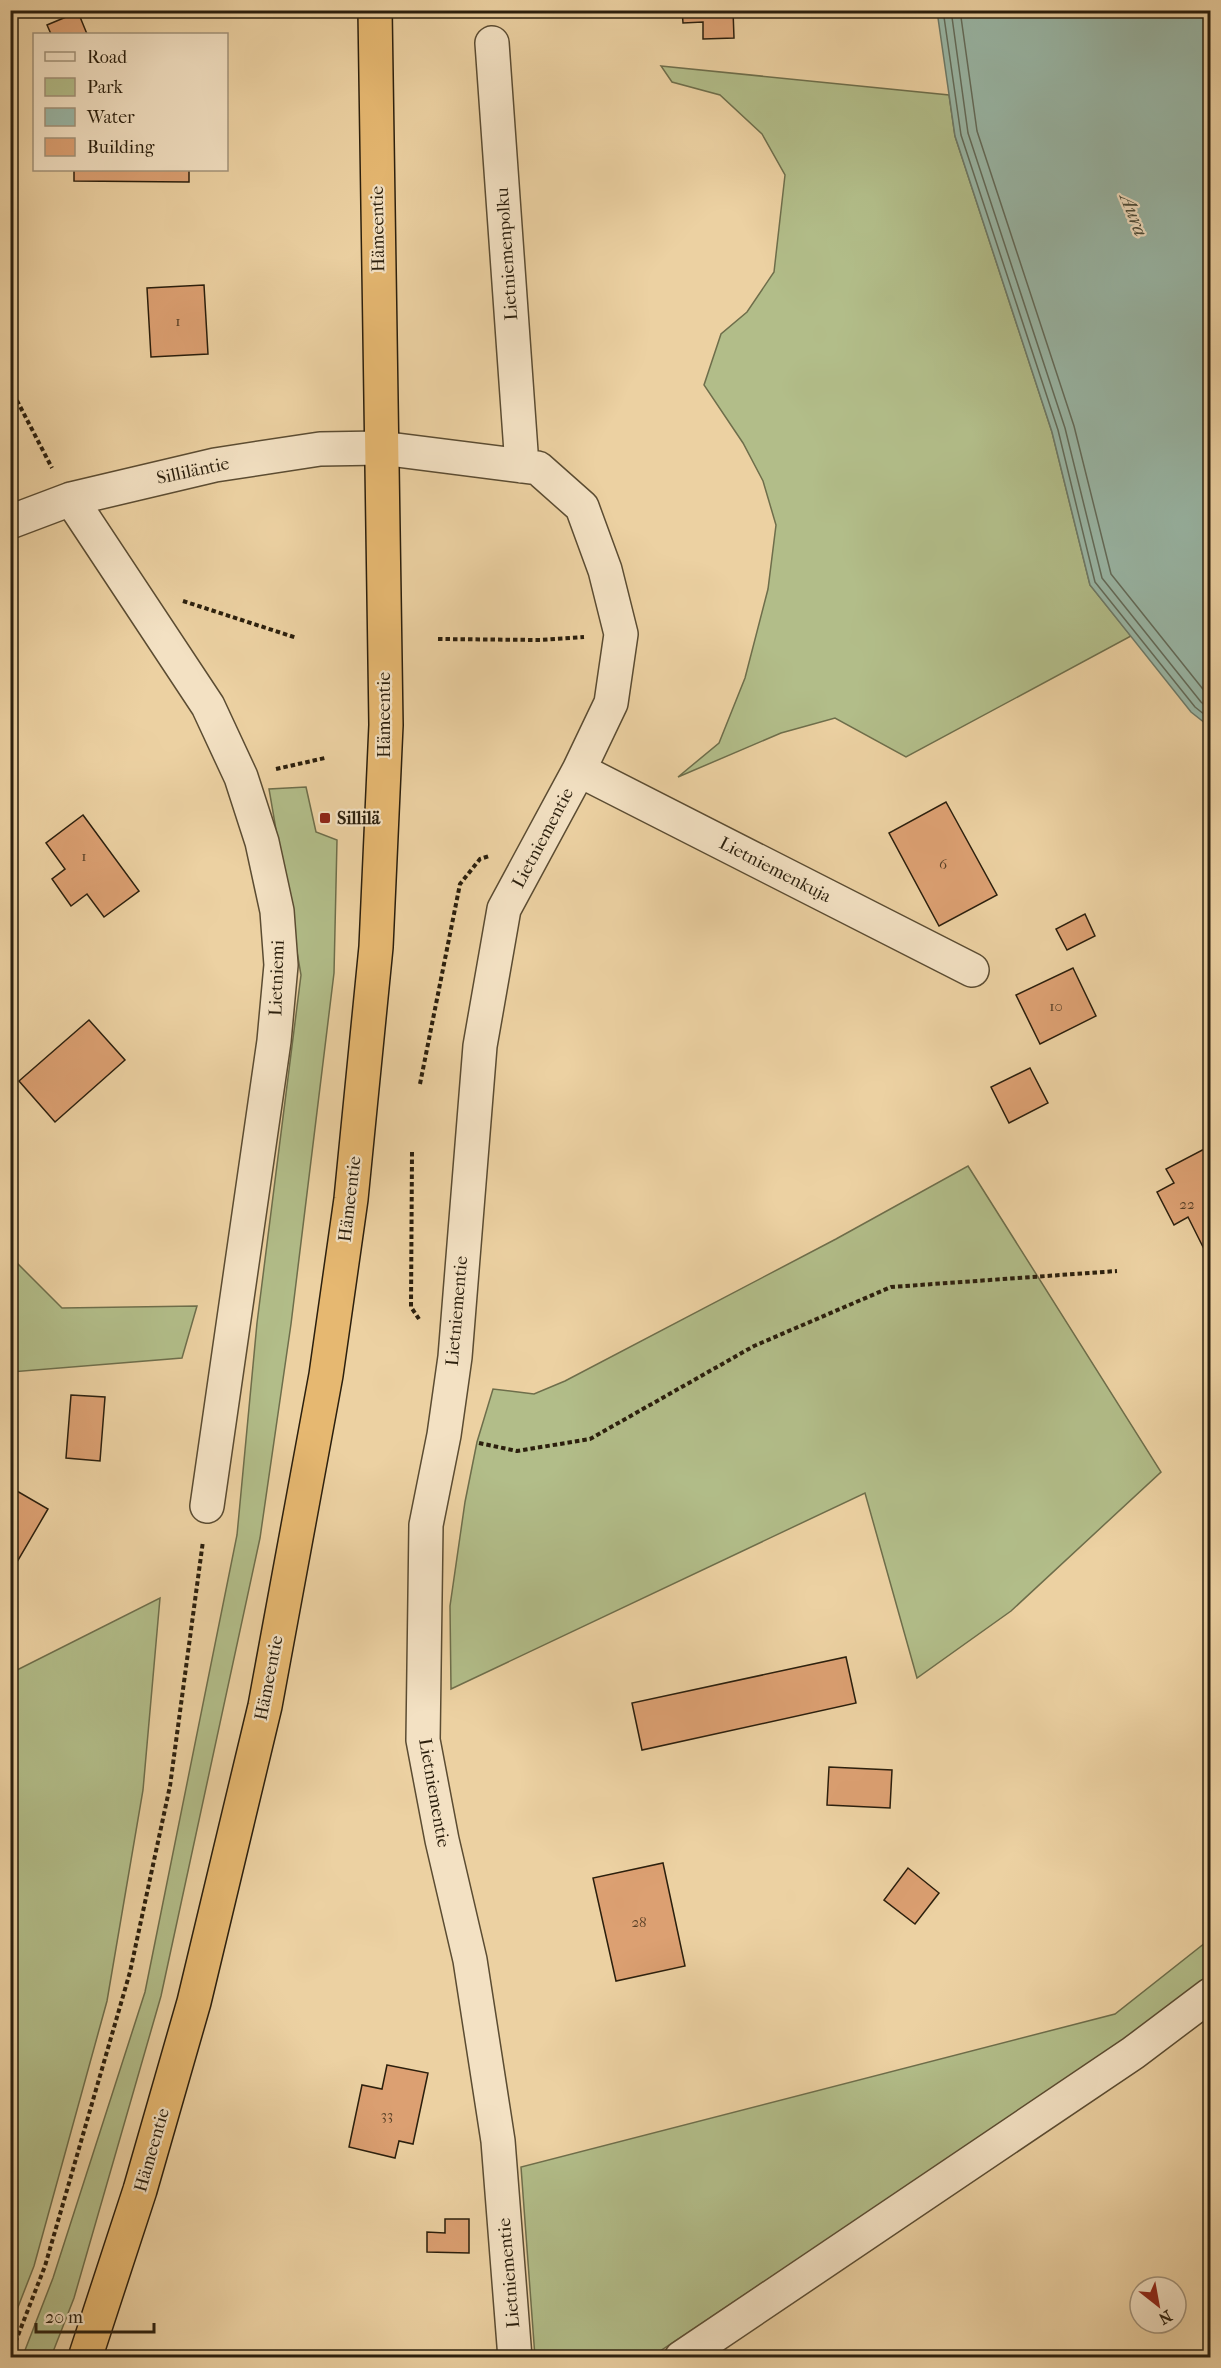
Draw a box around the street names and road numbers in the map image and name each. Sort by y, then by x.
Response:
street label: Hämeentie [367,186,389,272]
street label: Lietniemenpolku [492,187,522,321]
street label: Silliläntie [155,453,231,489]
street label: Hämeentie [374,672,395,758]
street label: Lietniementie [508,784,578,892]
street label: Lietniemenkuja [716,833,835,907]
street label: Lietniemi [265,939,289,1016]
street label: Hämeentie [334,1155,366,1243]
street label: Lietniementie [442,1255,472,1367]
street label: Hämeentie [250,1634,288,1722]
street label: Lietniementie [414,1737,454,1849]
street label: Hämeentie [130,2106,174,2194]
street label: Lietniementie [494,2217,524,2329]

